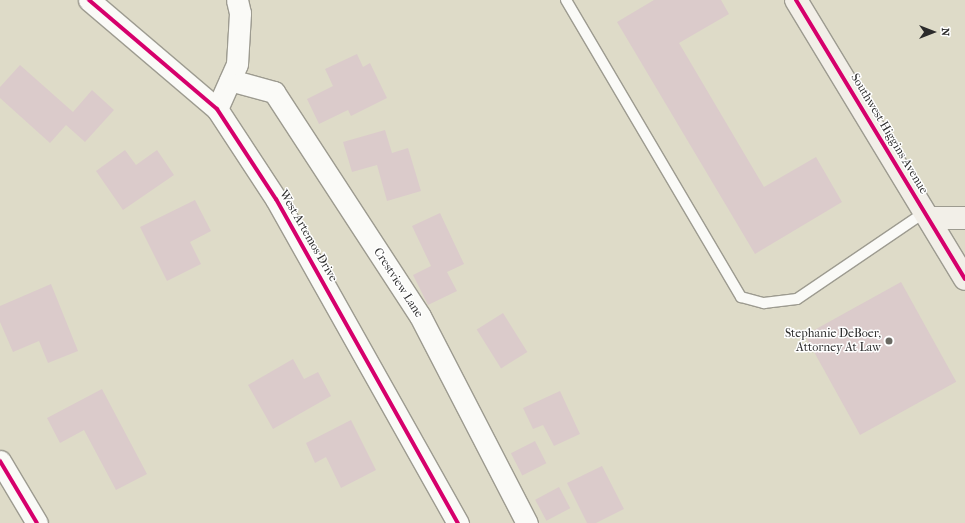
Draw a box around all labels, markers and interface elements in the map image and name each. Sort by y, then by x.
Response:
north arrow [913,12,953,52]
text: N [939,28,952,36]
street label: Southwest Higgins Avenue [847,71,931,197]
street label: West Artemos Drive [276,187,340,285]
street label: Crestview Lane [370,245,426,321]
place label: Stephanie DeBoer, Attorney At Law [785,327,881,355]
marker: Stephanie DeBoer, Attorney At Law [884,336,894,346]

